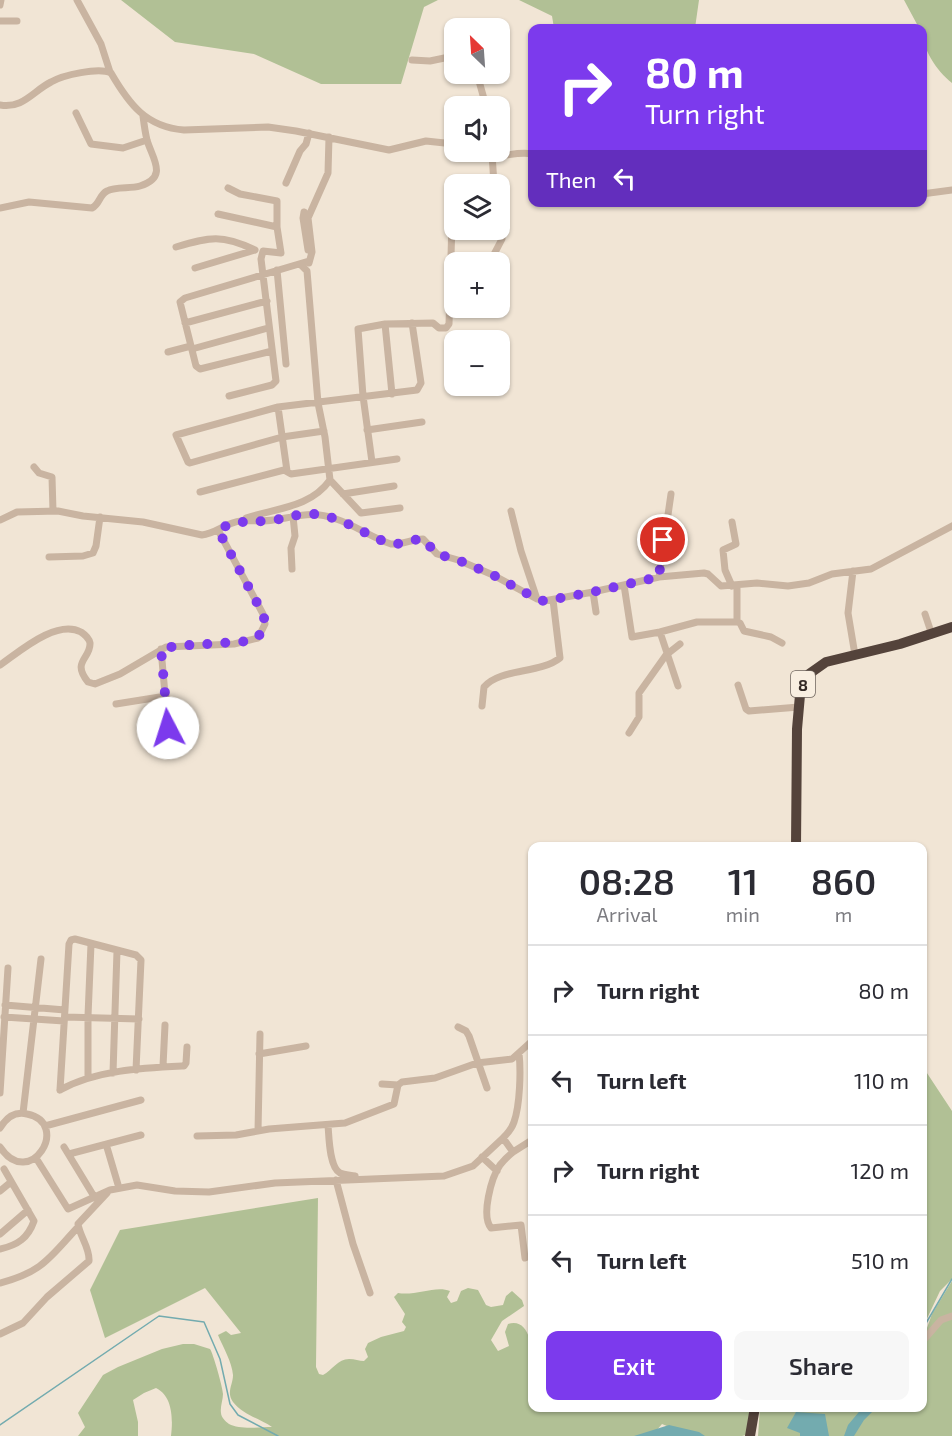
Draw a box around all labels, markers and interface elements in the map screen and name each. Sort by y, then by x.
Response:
north arrow [444,18,510,84]
map controls [444,18,510,396]
text: 80 m [645,46,744,96]
icon: right [546,48,624,126]
button: sound [444,96,510,162]
text: Turn right [645,97,765,129]
icon: left [608,162,641,195]
text: Then [546,166,596,192]
button: layers [444,174,510,240]
button: + [444,252,510,318]
button: − [444,330,510,396]
pin [637,514,688,565]
icon: arrive [646,523,679,556]
road number: 8 [791,671,815,697]
position arrow [136,696,200,760]
text: 08:28 [579,859,675,902]
text: 11 [728,859,758,902]
text: 860 [811,859,876,902]
text: Arrival [596,902,657,926]
text: min [726,902,760,926]
text: m [835,902,852,926]
icon: right [546,974,579,1007]
text: Turn right [597,977,699,1003]
text: 80 m [858,977,909,1003]
icon: left [546,1064,579,1097]
text: Turn left [597,1067,686,1093]
text: 110 m [854,1067,909,1093]
icon: right [546,1154,579,1187]
text: Turn right [597,1157,699,1183]
text: 120 m [850,1157,909,1183]
icon: left [546,1244,579,1277]
text: Turn left [597,1247,686,1273]
text: 510 m [851,1247,909,1273]
button: Exit [546,1331,722,1400]
button: Share [734,1331,909,1400]

